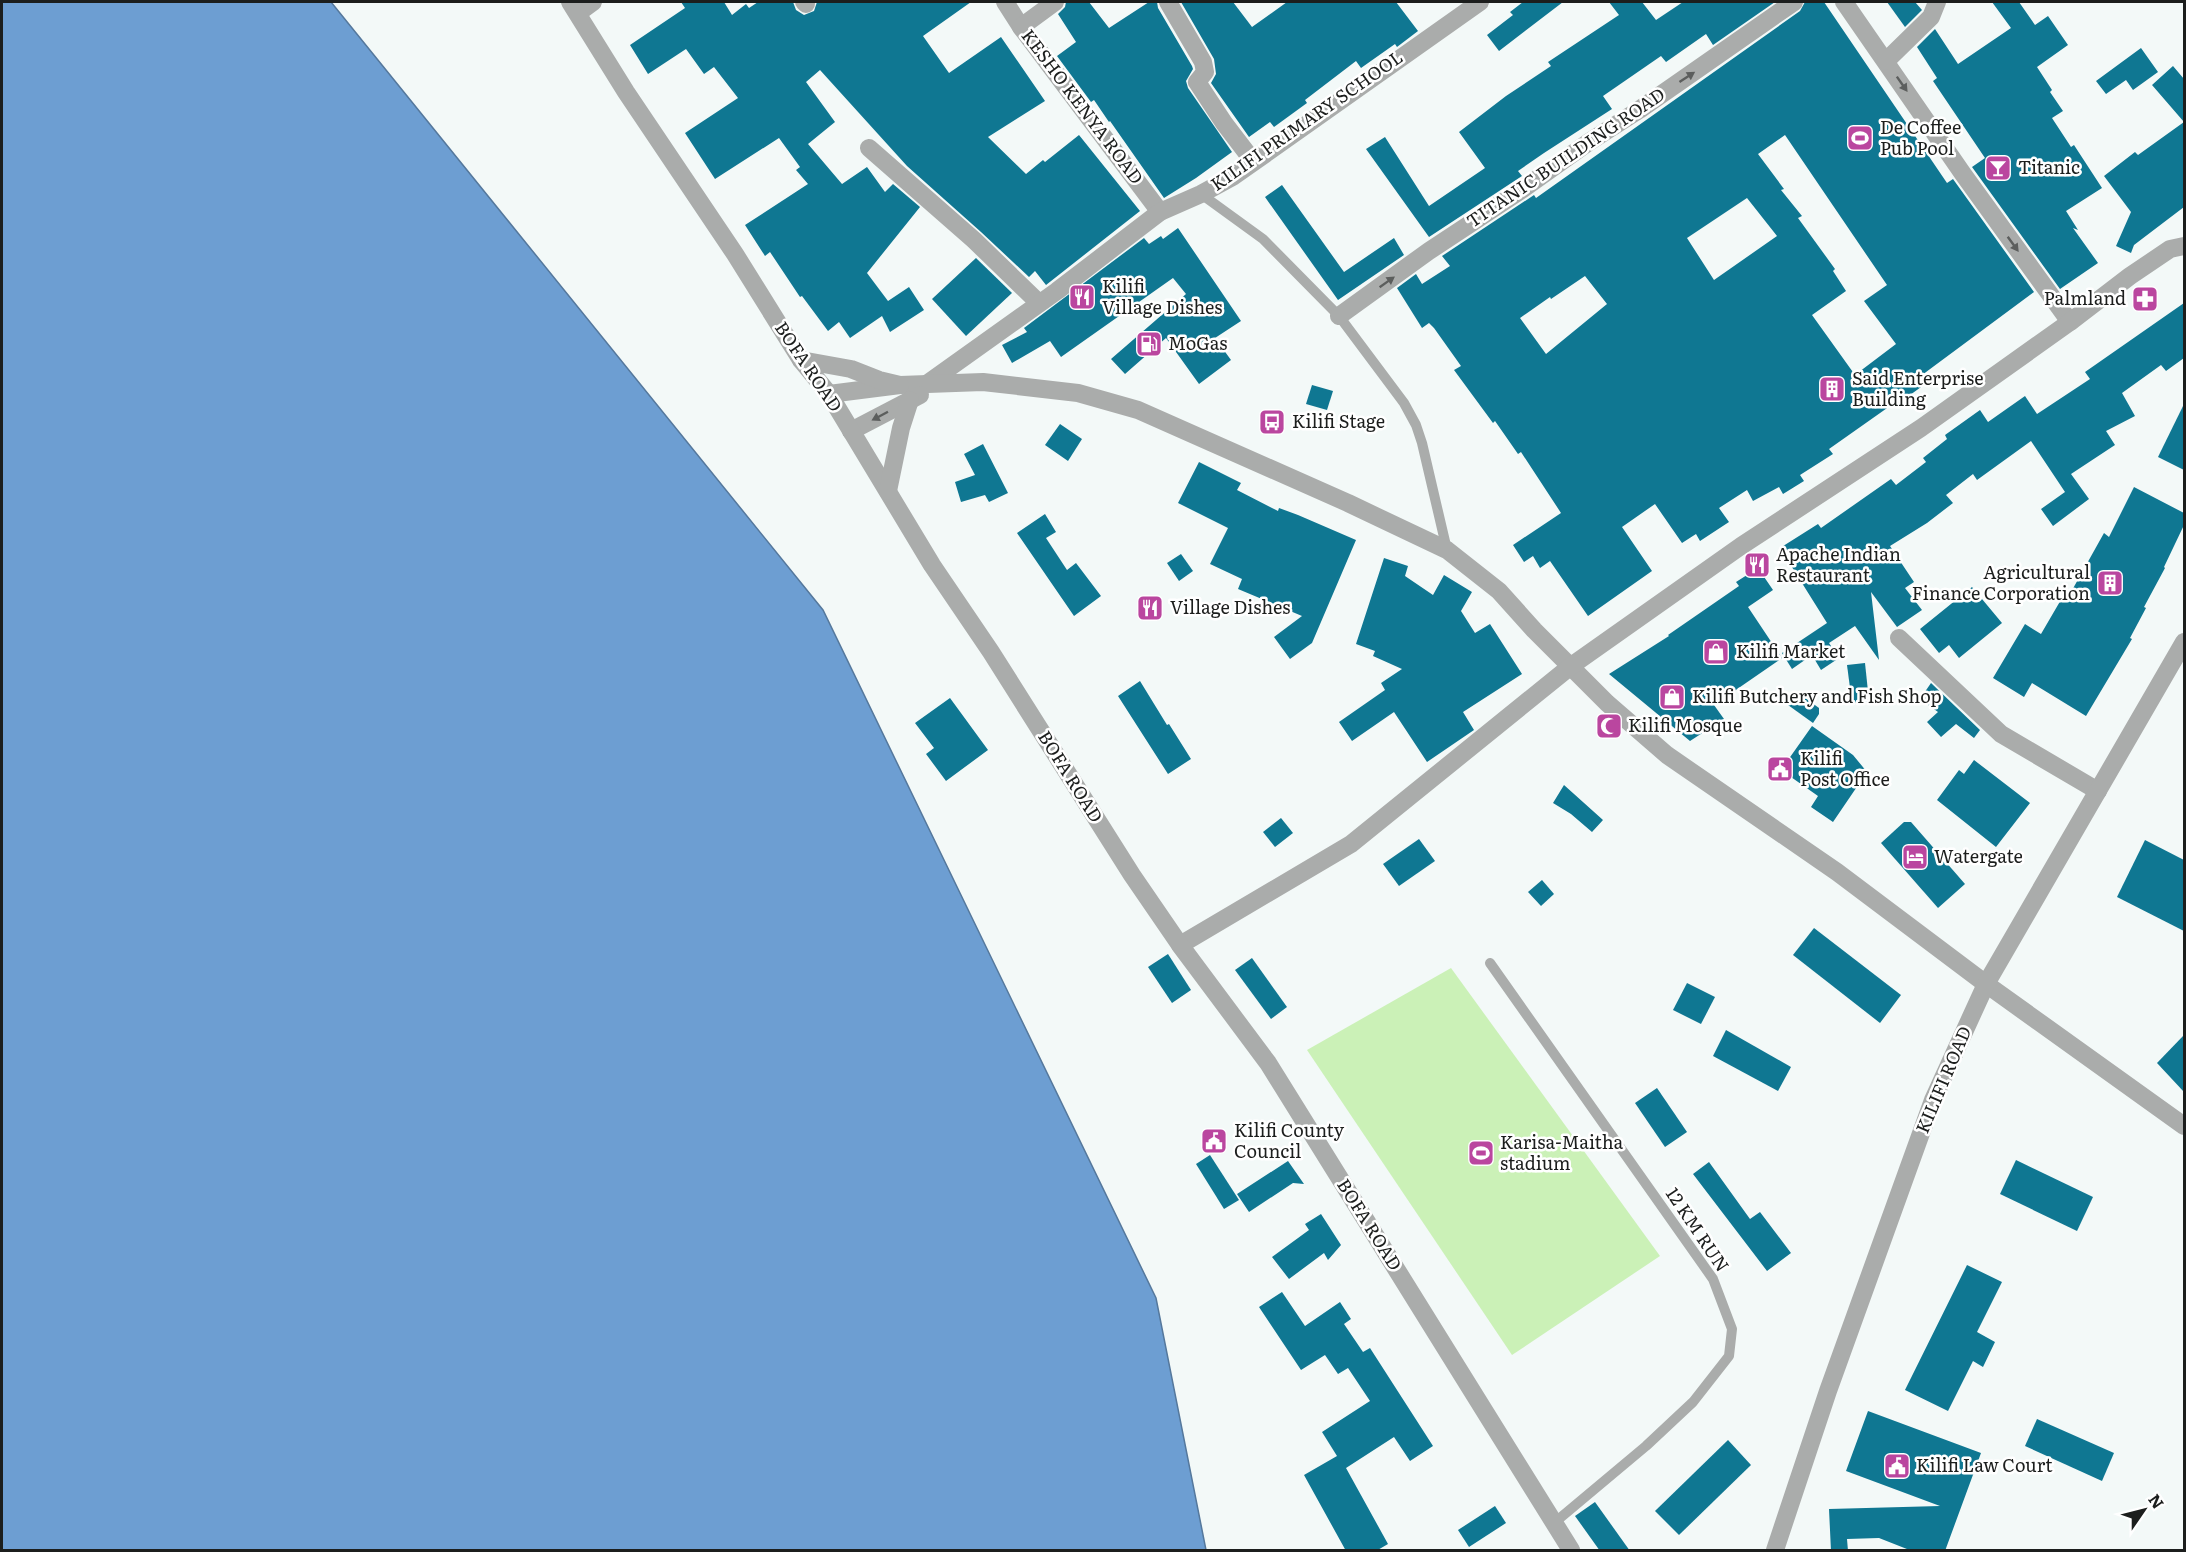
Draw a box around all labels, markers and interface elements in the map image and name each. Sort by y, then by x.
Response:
street label: KESHO KENYA ROAD [1016,23,1151,189]
street label: KILIFI PRIMARY SCHOOL [1204,43,1408,197]
one-way arrow [1678,71,1694,83]
one-way arrow [1896,75,1908,91]
street label: TITANIC BUILDING ROAD [1460,80,1670,233]
place label: De Coffee Pub Pool [1880,113,1961,161]
sports icon: De Coffee Pub Pool [1845,123,1875,153]
bar icon: Titanic [1983,153,2013,183]
place label: Titanic [2018,153,2080,180]
one-way arrow [2007,236,2019,251]
place label: Kilifi Village Dishes [1102,272,1222,320]
one-way arrow [1379,276,1395,288]
restaurant icon: Kilifi Village Dishes [1067,282,1097,312]
place label: Palmland [2044,284,2126,311]
pharmacy icon: Palmland [2130,284,2160,314]
street label: BOFA ROAD [769,315,850,417]
fuel station icon: MoGas [1134,329,1164,359]
place label: MoGas [1168,329,1227,356]
place label: Said Enterprise Building [1852,364,1984,412]
building icon: Said Enterprise Building [1817,374,1847,404]
bus stop icon: Kilifi Stage [1257,407,1287,437]
place label: Kilifi Stage [1292,407,1385,434]
one-way arrow [871,411,888,421]
place label: Apache Indian Restaurant [1776,540,1901,588]
restaurant icon: Apache Indian Restaurant [1742,550,1772,580]
place label: Agricultural Finance Corporation [1912,558,2090,606]
building icon: Agricultural Finance Corporation [2095,568,2125,598]
restaurant icon: Village Dishes [1135,593,1165,623]
place label: Village Dishes [1170,593,1290,620]
shop icon: Kilifi Market [1701,637,1731,667]
place label: Kilifi Market [1736,637,1846,664]
shop icon: Kilifi Butchery and Fish Shop [1657,682,1687,712]
place label: Kilifi Butchery and Fish Shop [1692,682,1942,709]
mosque icon: Kilifi Mosque [1594,711,1624,741]
place label: Kilifi Mosque [1628,711,1742,738]
street label: BOFA ROAD [1032,725,1110,827]
place label: Kilifi Post Office [1800,744,1890,792]
public building icon: Kilifi Post Office [1765,754,1795,784]
hotel icon: Watergate [1900,842,1930,872]
place label: Watergate [1934,842,2023,869]
street label: KILIFI ROAD [1908,1022,1977,1137]
place label: Kilifi County Council [1234,1116,1345,1164]
public building icon: Kilifi County Council [1199,1126,1229,1156]
place label: Karisa-Maitha stadium [1500,1128,1624,1176]
sports icon: Karisa-Maitha stadium [1466,1138,1496,1168]
street label: BOFA ROAD [1331,1173,1409,1275]
street label: 12 KM RUN [1660,1181,1737,1277]
public building icon: Kilifi Law Court [1882,1451,1912,1481]
place label: Kilifi Law Court [1916,1451,2053,1478]
north arrow [2114,1480,2174,1540]
text: N [2143,1488,2171,1513]

